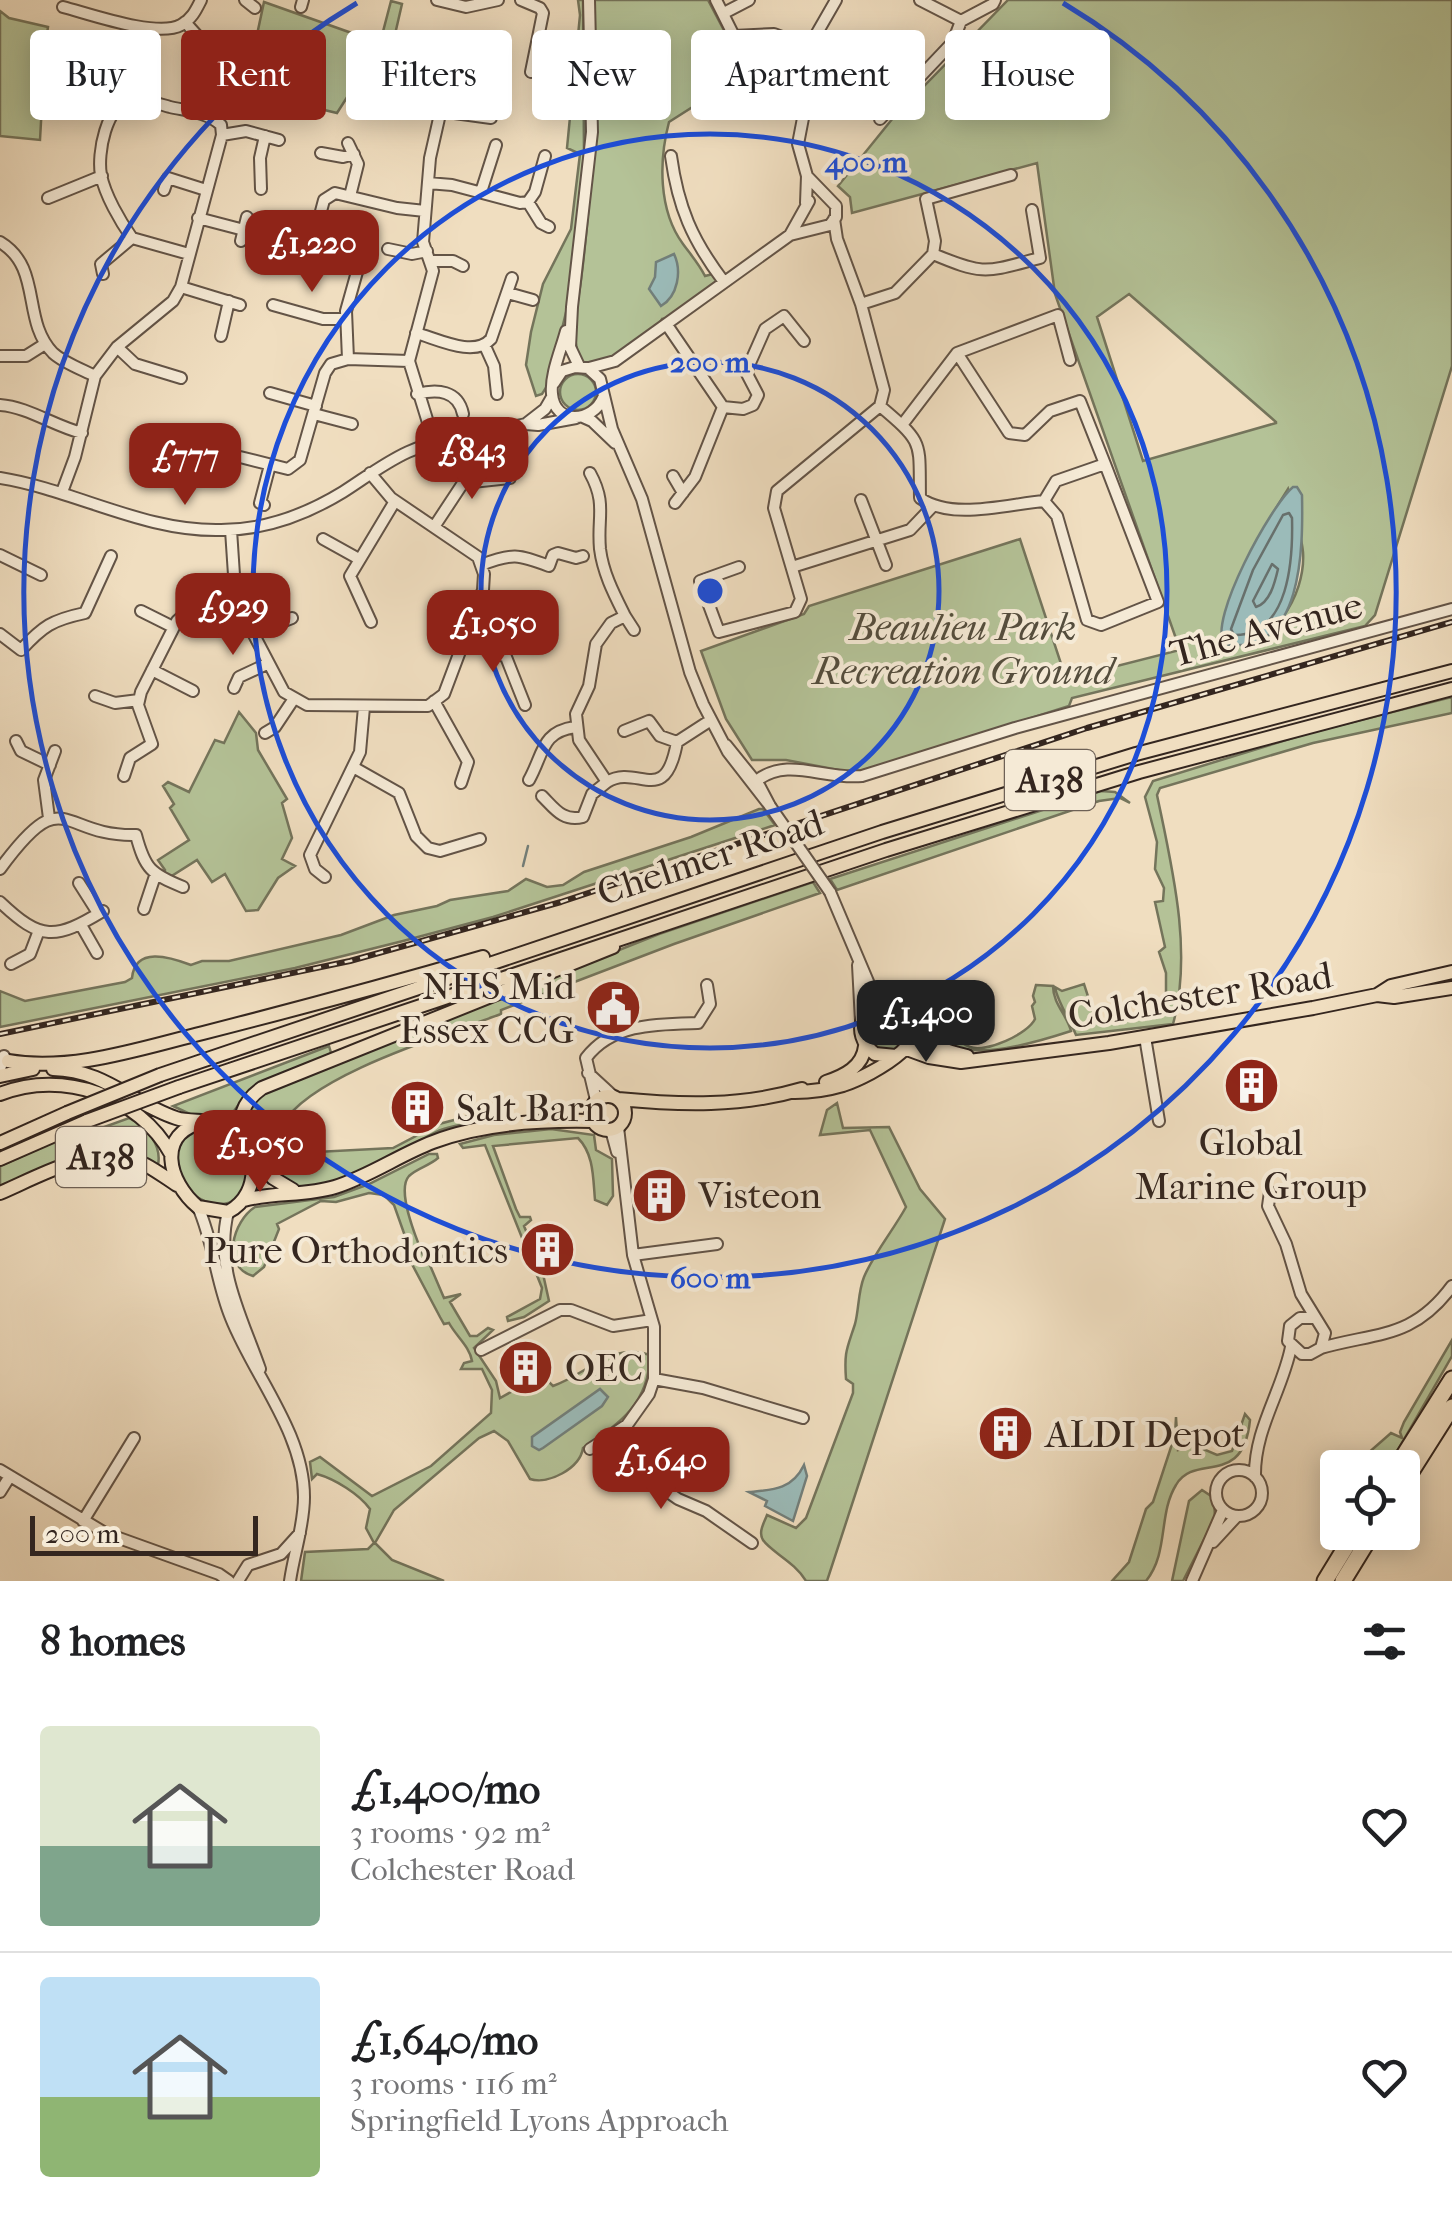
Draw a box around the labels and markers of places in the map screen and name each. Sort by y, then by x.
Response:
pin: £1,220 [231,210,393,295]
pin: £843 [413,417,531,502]
pin: £777 [126,423,244,508]
pin: £929 [174,573,292,658]
centre of rings [692,573,728,609]
pin: £1,050 [412,590,574,675]
place label: NHS Mid Essex CCG [399,964,575,1053]
public building icon: NHS Mid Essex CCG [584,978,644,1038]
pin: £1,400 [845,980,1007,1065]
building icon: Global Marine Group [1221,1055,1281,1115]
building icon: Salt Barn [387,1078,447,1138]
place label: Salt Barn [456,1086,606,1131]
pin: £1,050 [179,1110,341,1195]
place label: Global Marine Group [1135,1120,1367,1209]
building icon: Visteon [629,1165,689,1225]
place label: Visteon [697,1173,821,1218]
building icon: Pure Orthodontics [517,1220,577,1280]
place label: Pure Orthodontics [203,1228,508,1273]
building icon: OEC [496,1338,556,1398]
place label: OEC [565,1346,643,1391]
building icon: ALDI Depot [976,1404,1036,1464]
place label: ALDI Depot [1043,1412,1246,1457]
pin: £1,640 [580,1427,742,1512]

